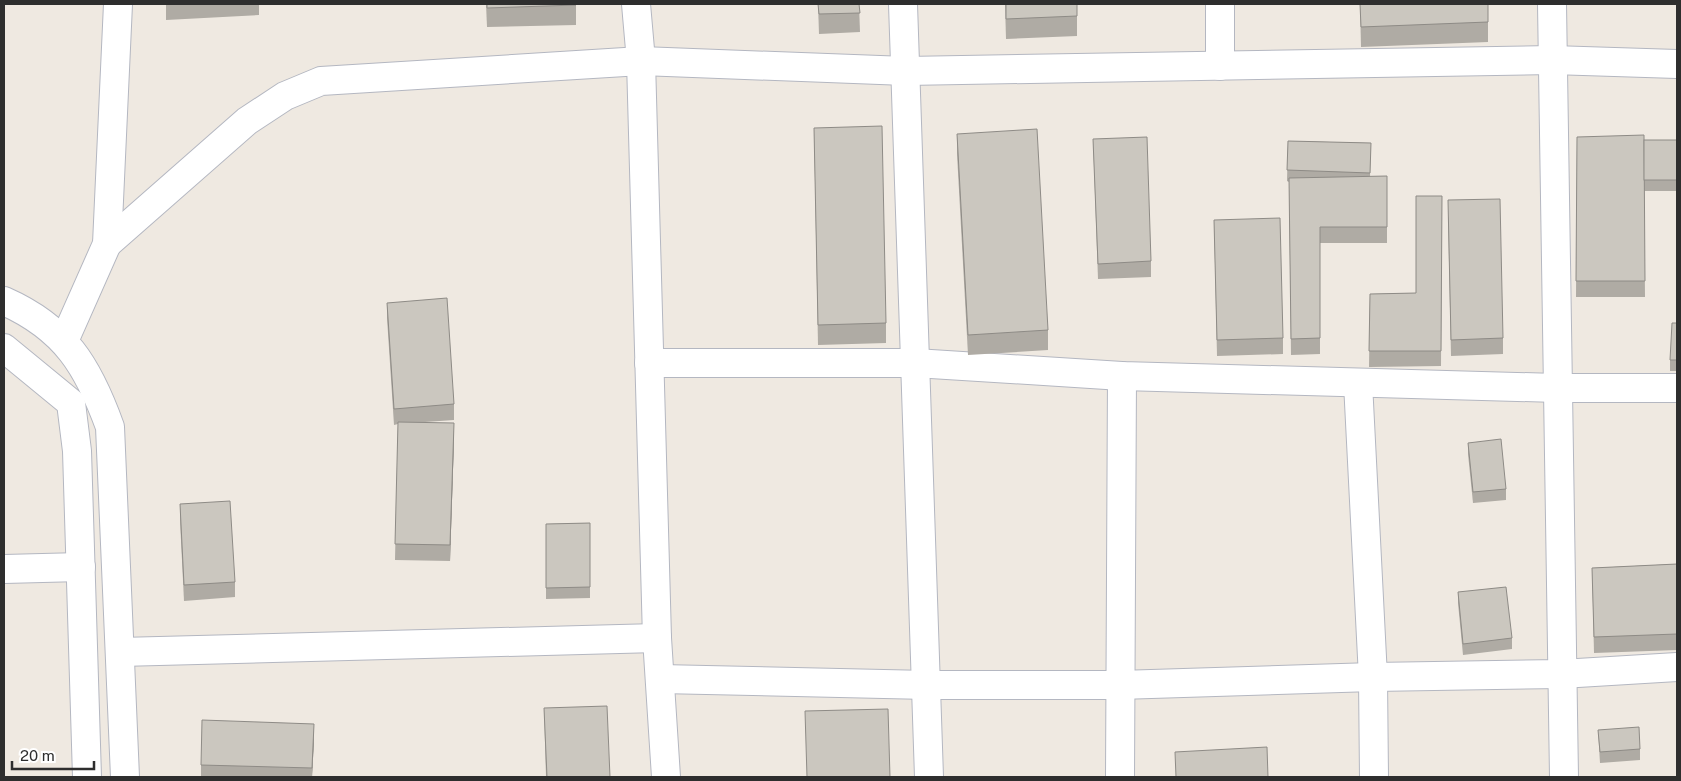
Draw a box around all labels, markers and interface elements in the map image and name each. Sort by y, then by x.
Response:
scale bar [12,738,95,770]
text: 20 m [20,747,55,764]

